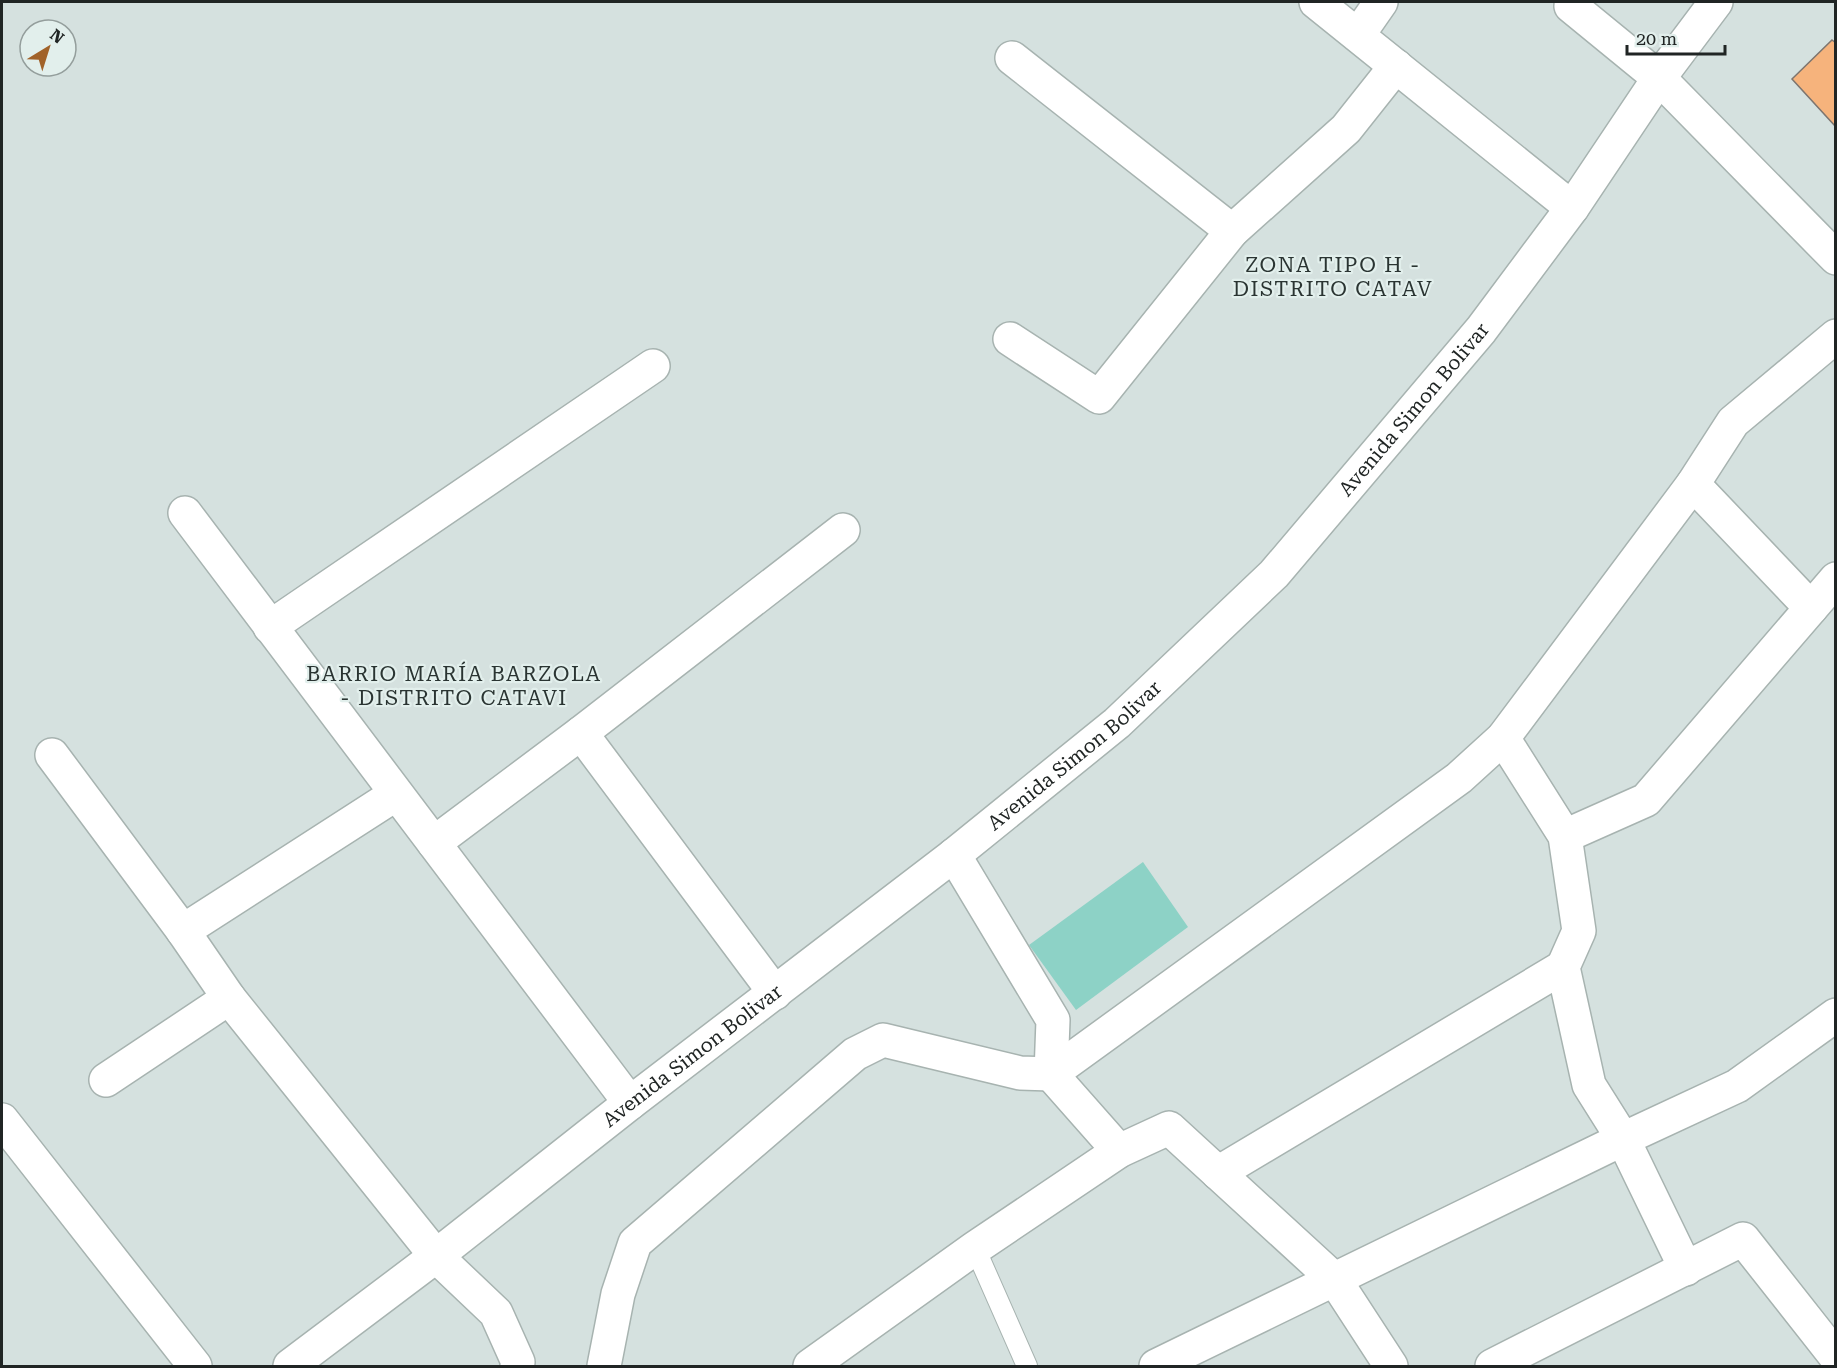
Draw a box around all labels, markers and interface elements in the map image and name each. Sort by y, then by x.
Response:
north arrow [18,18,78,78]
scale bar [1627,18,1724,56]
text: N [46,25,68,48]
text: 20 m [1636,28,1677,49]
district label: ZONA TIPO H - DISTRITO CATAV [1233,253,1433,301]
street label: Avenida Simon Bolivar [1334,318,1494,501]
district label: BARRIO MARÍA BARZOLA - DISTRITO CATAVI [306,661,602,710]
street label: Avenida Simon Bolivar [982,676,1166,835]
street label: Avenida Simon Bolivar [598,979,787,1132]

